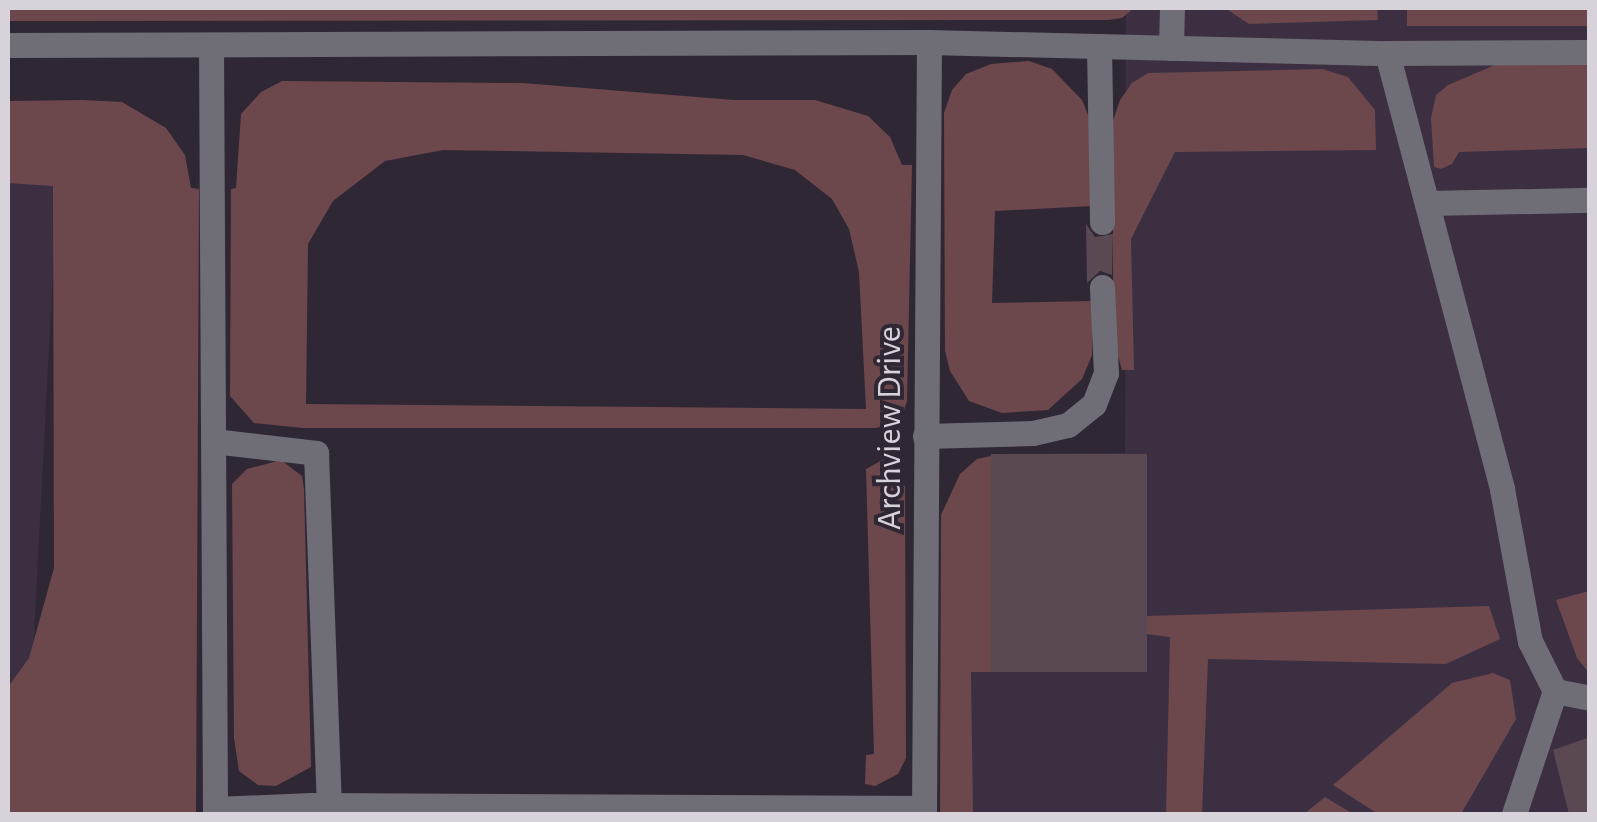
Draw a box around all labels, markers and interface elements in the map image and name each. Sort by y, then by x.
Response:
street label: Archview Drive [869,326,911,530]

